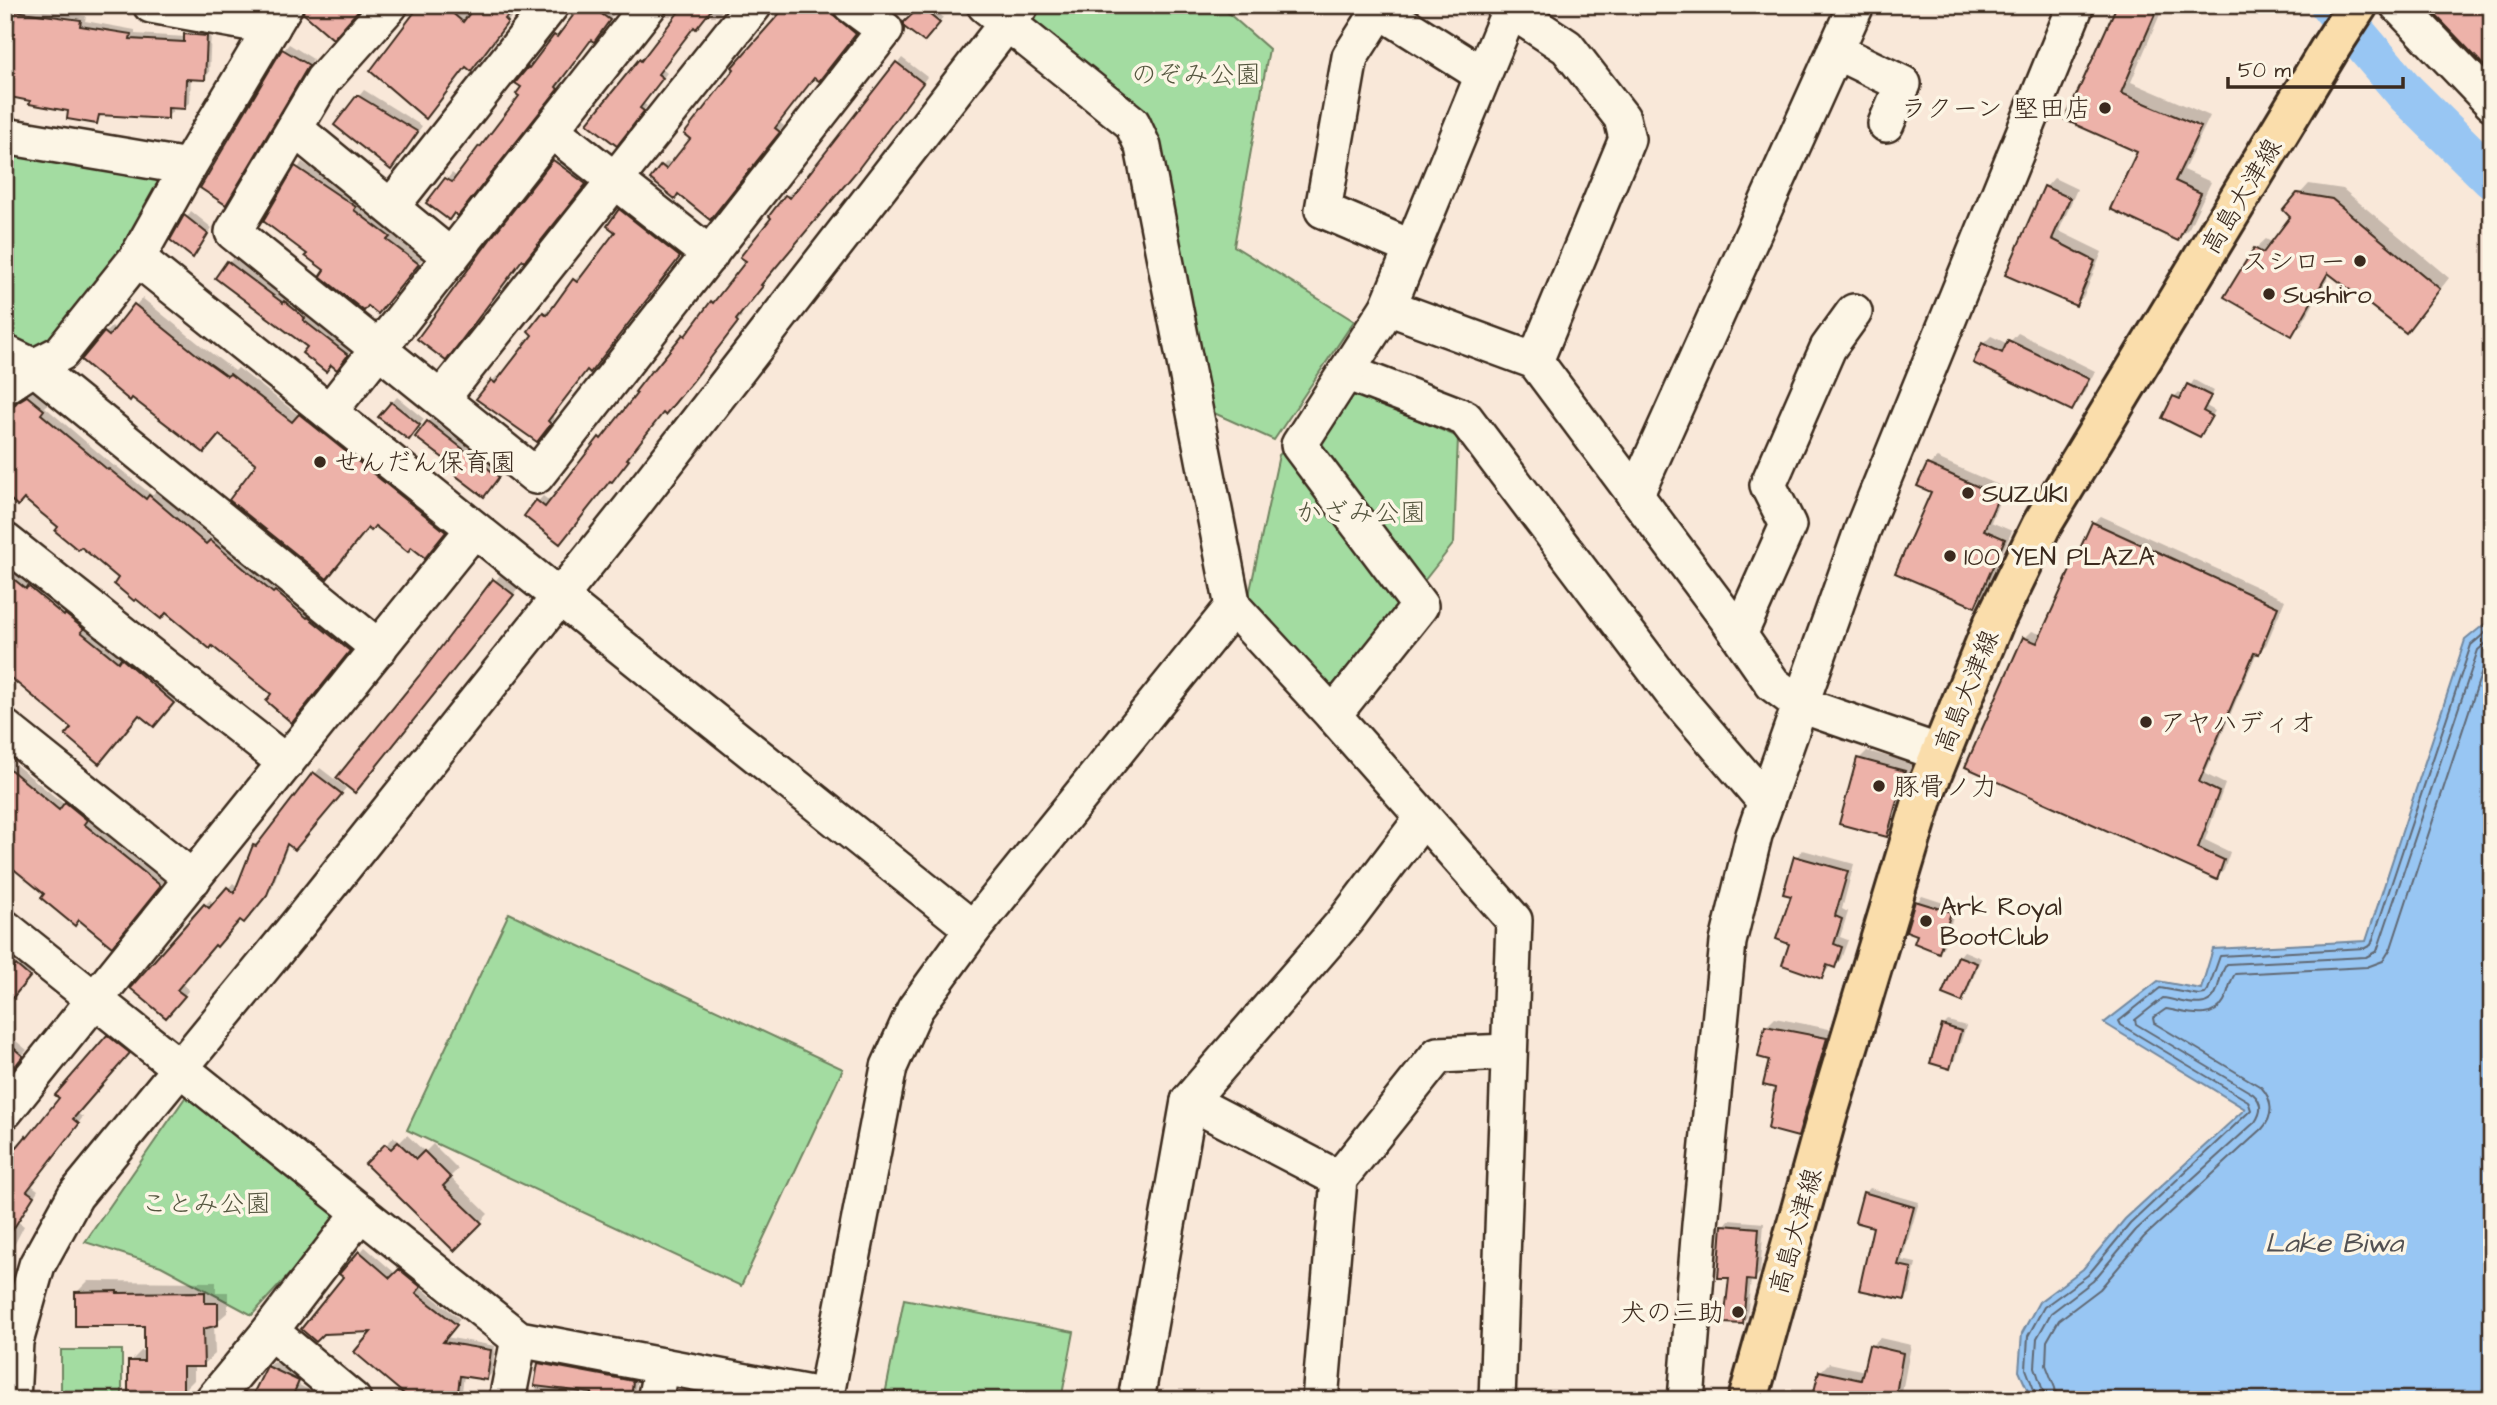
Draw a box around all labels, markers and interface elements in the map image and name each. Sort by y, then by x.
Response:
scale bar [2228,46,2402,90]
text: 50 m [2238,56,2292,85]
park label: のぞみ公園 [1131,57,1261,93]
place label: ラクーン 堅田店 [1901,91,2091,127]
marker: ラクーン 堅田店 [2097,100,2113,116]
street label: 高島大津線 [2193,132,2291,262]
place label: スシロー [2242,244,2346,280]
marker: スシロー [2352,253,2368,269]
place label: Sushiro [2283,277,2372,313]
marker: Sushiro [2261,286,2277,302]
place label: せんだん保育園 [334,445,516,481]
marker: せんだん保育園 [312,454,328,470]
place label: SUZUKI [1982,476,2068,512]
marker: SUZUKI [1960,485,1976,501]
park label: かざみ公園 [1296,495,1426,531]
place label: 100 YEN PLAZA [1964,539,2155,575]
marker: 100 YEN PLAZA [1942,548,1958,564]
street label: 高島大津線 [1926,624,2008,758]
place label: アヤハディオ [2160,705,2316,741]
marker: アヤハディオ [2138,714,2154,730]
place label: 豚骨ノ力 [1893,769,1997,805]
marker: 豚骨ノ力 [1871,778,1887,794]
place label: Ark Royal BootClub [1940,889,2062,955]
marker: Ark Royal BootClub [1918,913,1934,929]
street label: 高島大津線 [1761,1164,1831,1299]
park label: ことみ公園 [141,1186,271,1222]
water label: Lake Biwa [2265,1224,2405,1263]
place label: 犬の三助 [1620,1295,1724,1331]
marker: 犬の三助 [1730,1304,1746,1320]

